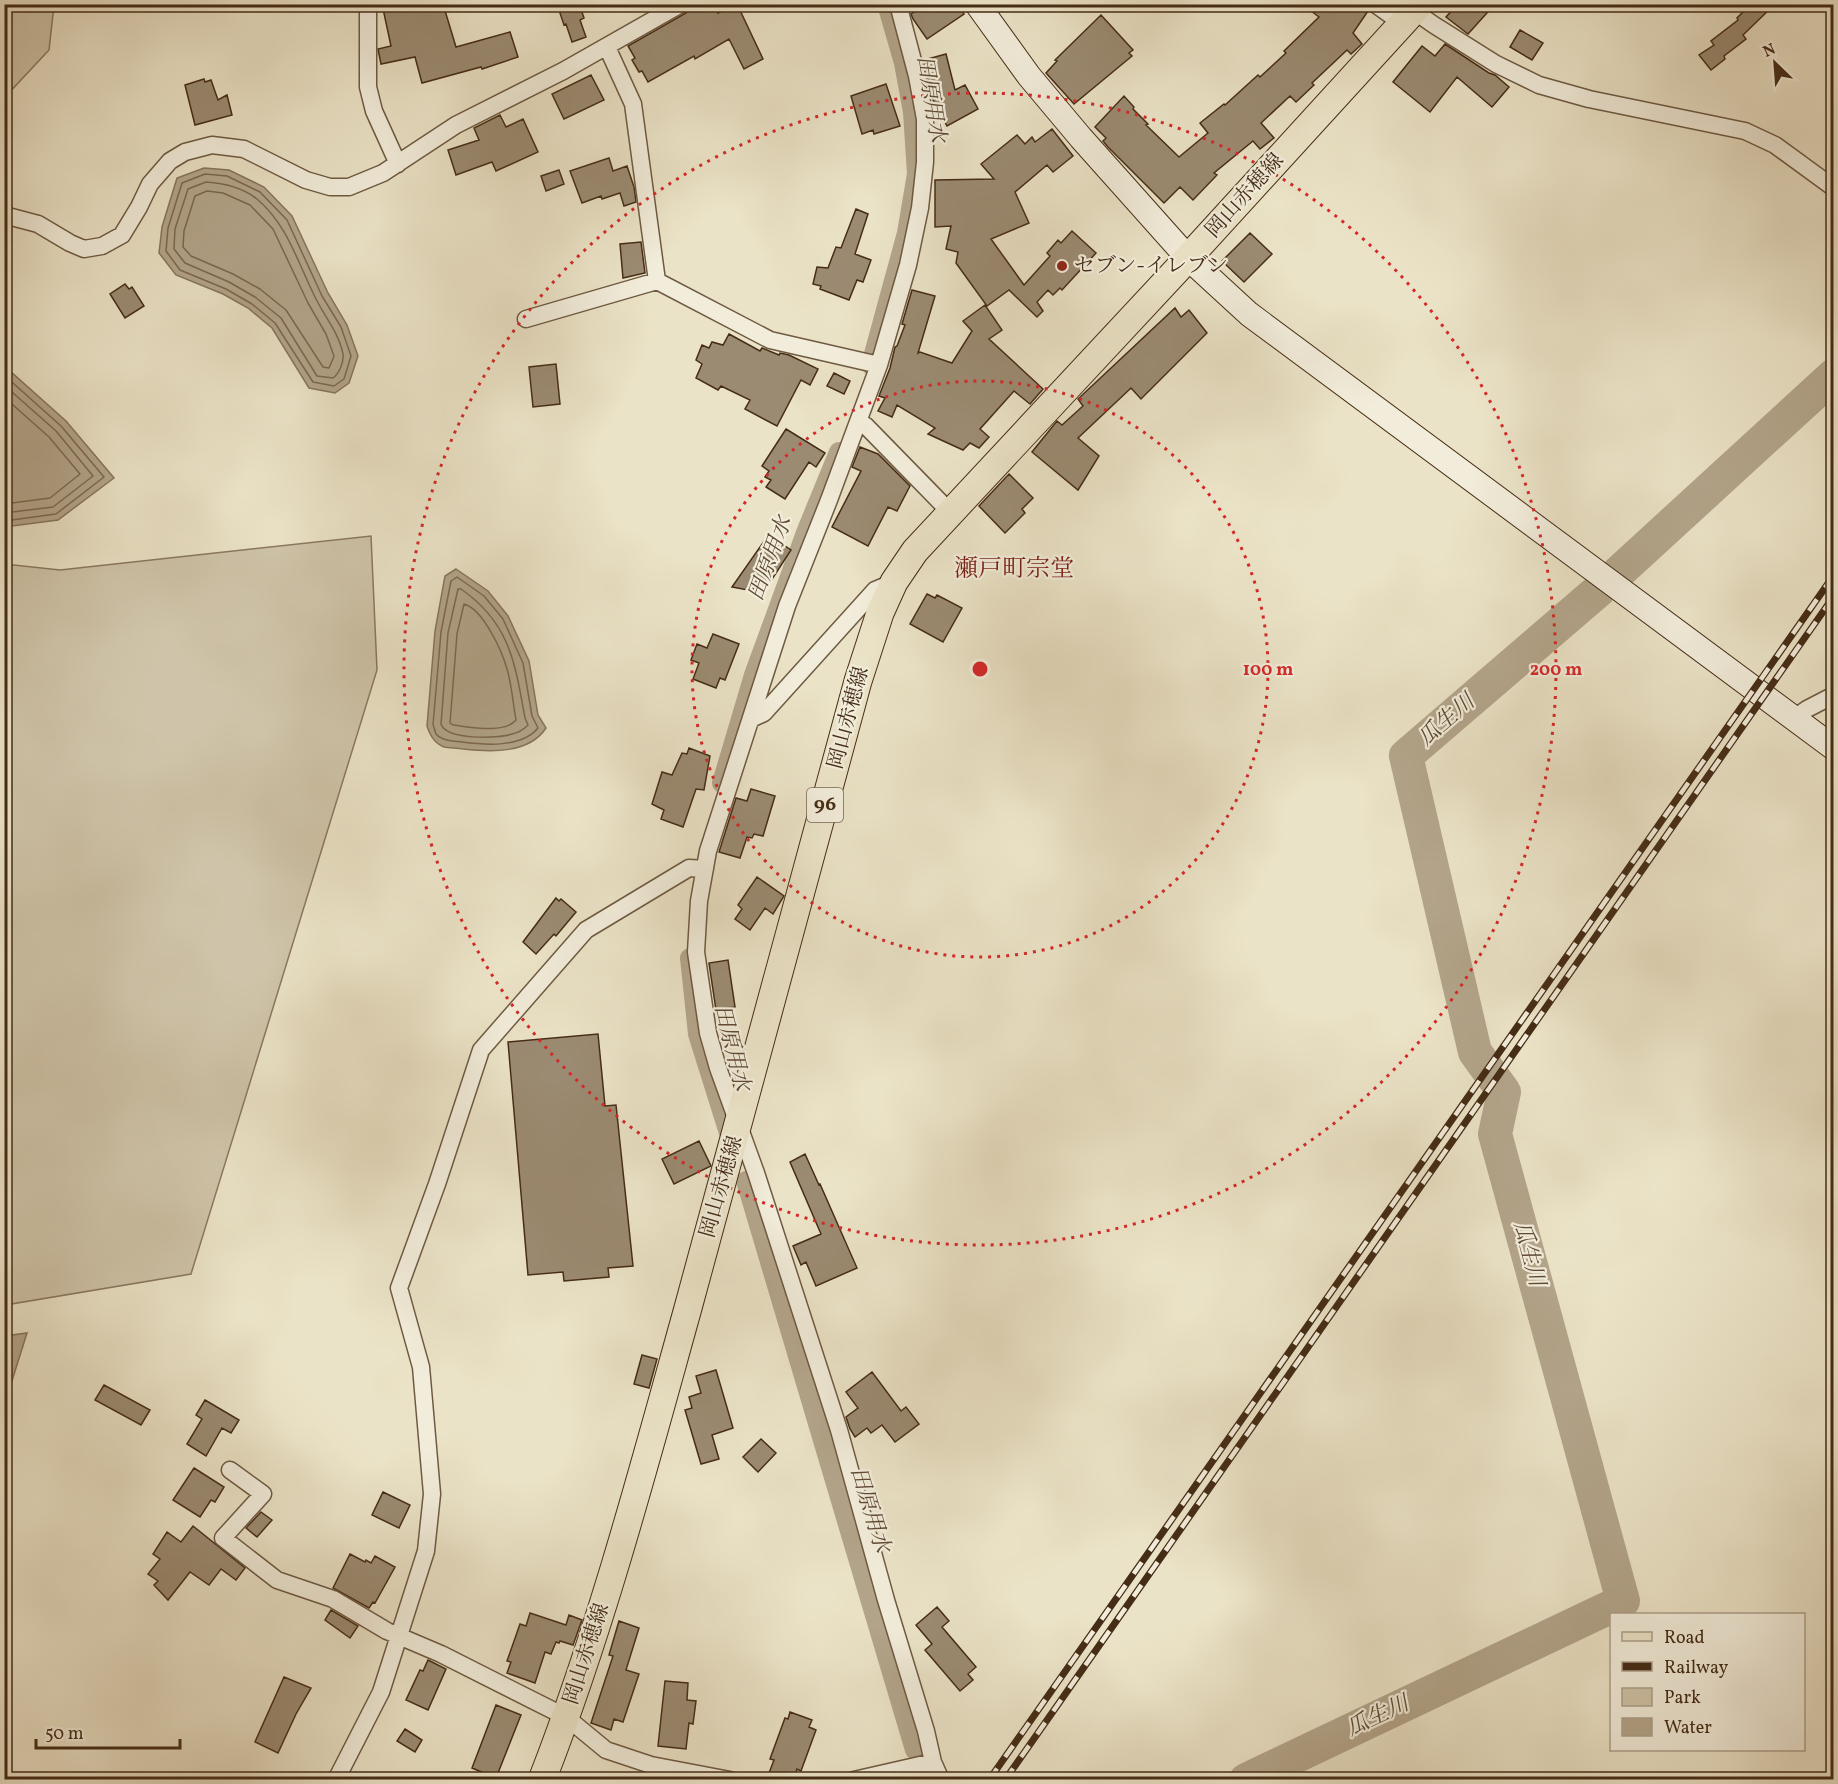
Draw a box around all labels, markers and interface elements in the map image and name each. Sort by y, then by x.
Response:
north arrow [1745,33,1805,93]
text: N [1760,39,1780,64]
water label: 田原用水 [908,53,953,147]
street label: 岡山赤穂線 [1199,147,1291,245]
place label: セブン-イレブン [1074,252,1228,281]
marker: セブン-イレブン [1055,259,1069,273]
water label: 田原用水 [741,510,801,606]
district label: 瀬戸町宗堂 [954,553,1074,587]
text: 100 m [1243,658,1293,683]
text: 200 m [1530,658,1582,683]
centre of rings [970,659,990,679]
street label: 岡山赤穂線 [821,664,877,772]
water label: 瓜生川 [1412,686,1484,754]
road number: 96 [807,788,843,822]
water label: 田原用水 [705,1002,757,1096]
street label: 岡山赤穂線 [694,1133,750,1241]
water label: 瓜生川 [1504,1218,1552,1292]
water label: 田原用水 [841,1463,897,1559]
street label: 岡山赤穂線 [557,1600,617,1708]
legend [1610,1613,1805,1751]
text: Road [1664,1626,1705,1651]
text: Railway [1664,1656,1728,1681]
text: Park [1664,1686,1701,1711]
water label: 瓜生川 [1342,1688,1416,1745]
scale bar [36,1712,180,1750]
text: Water [1664,1716,1712,1741]
text: 50 m [45,1722,84,1747]

